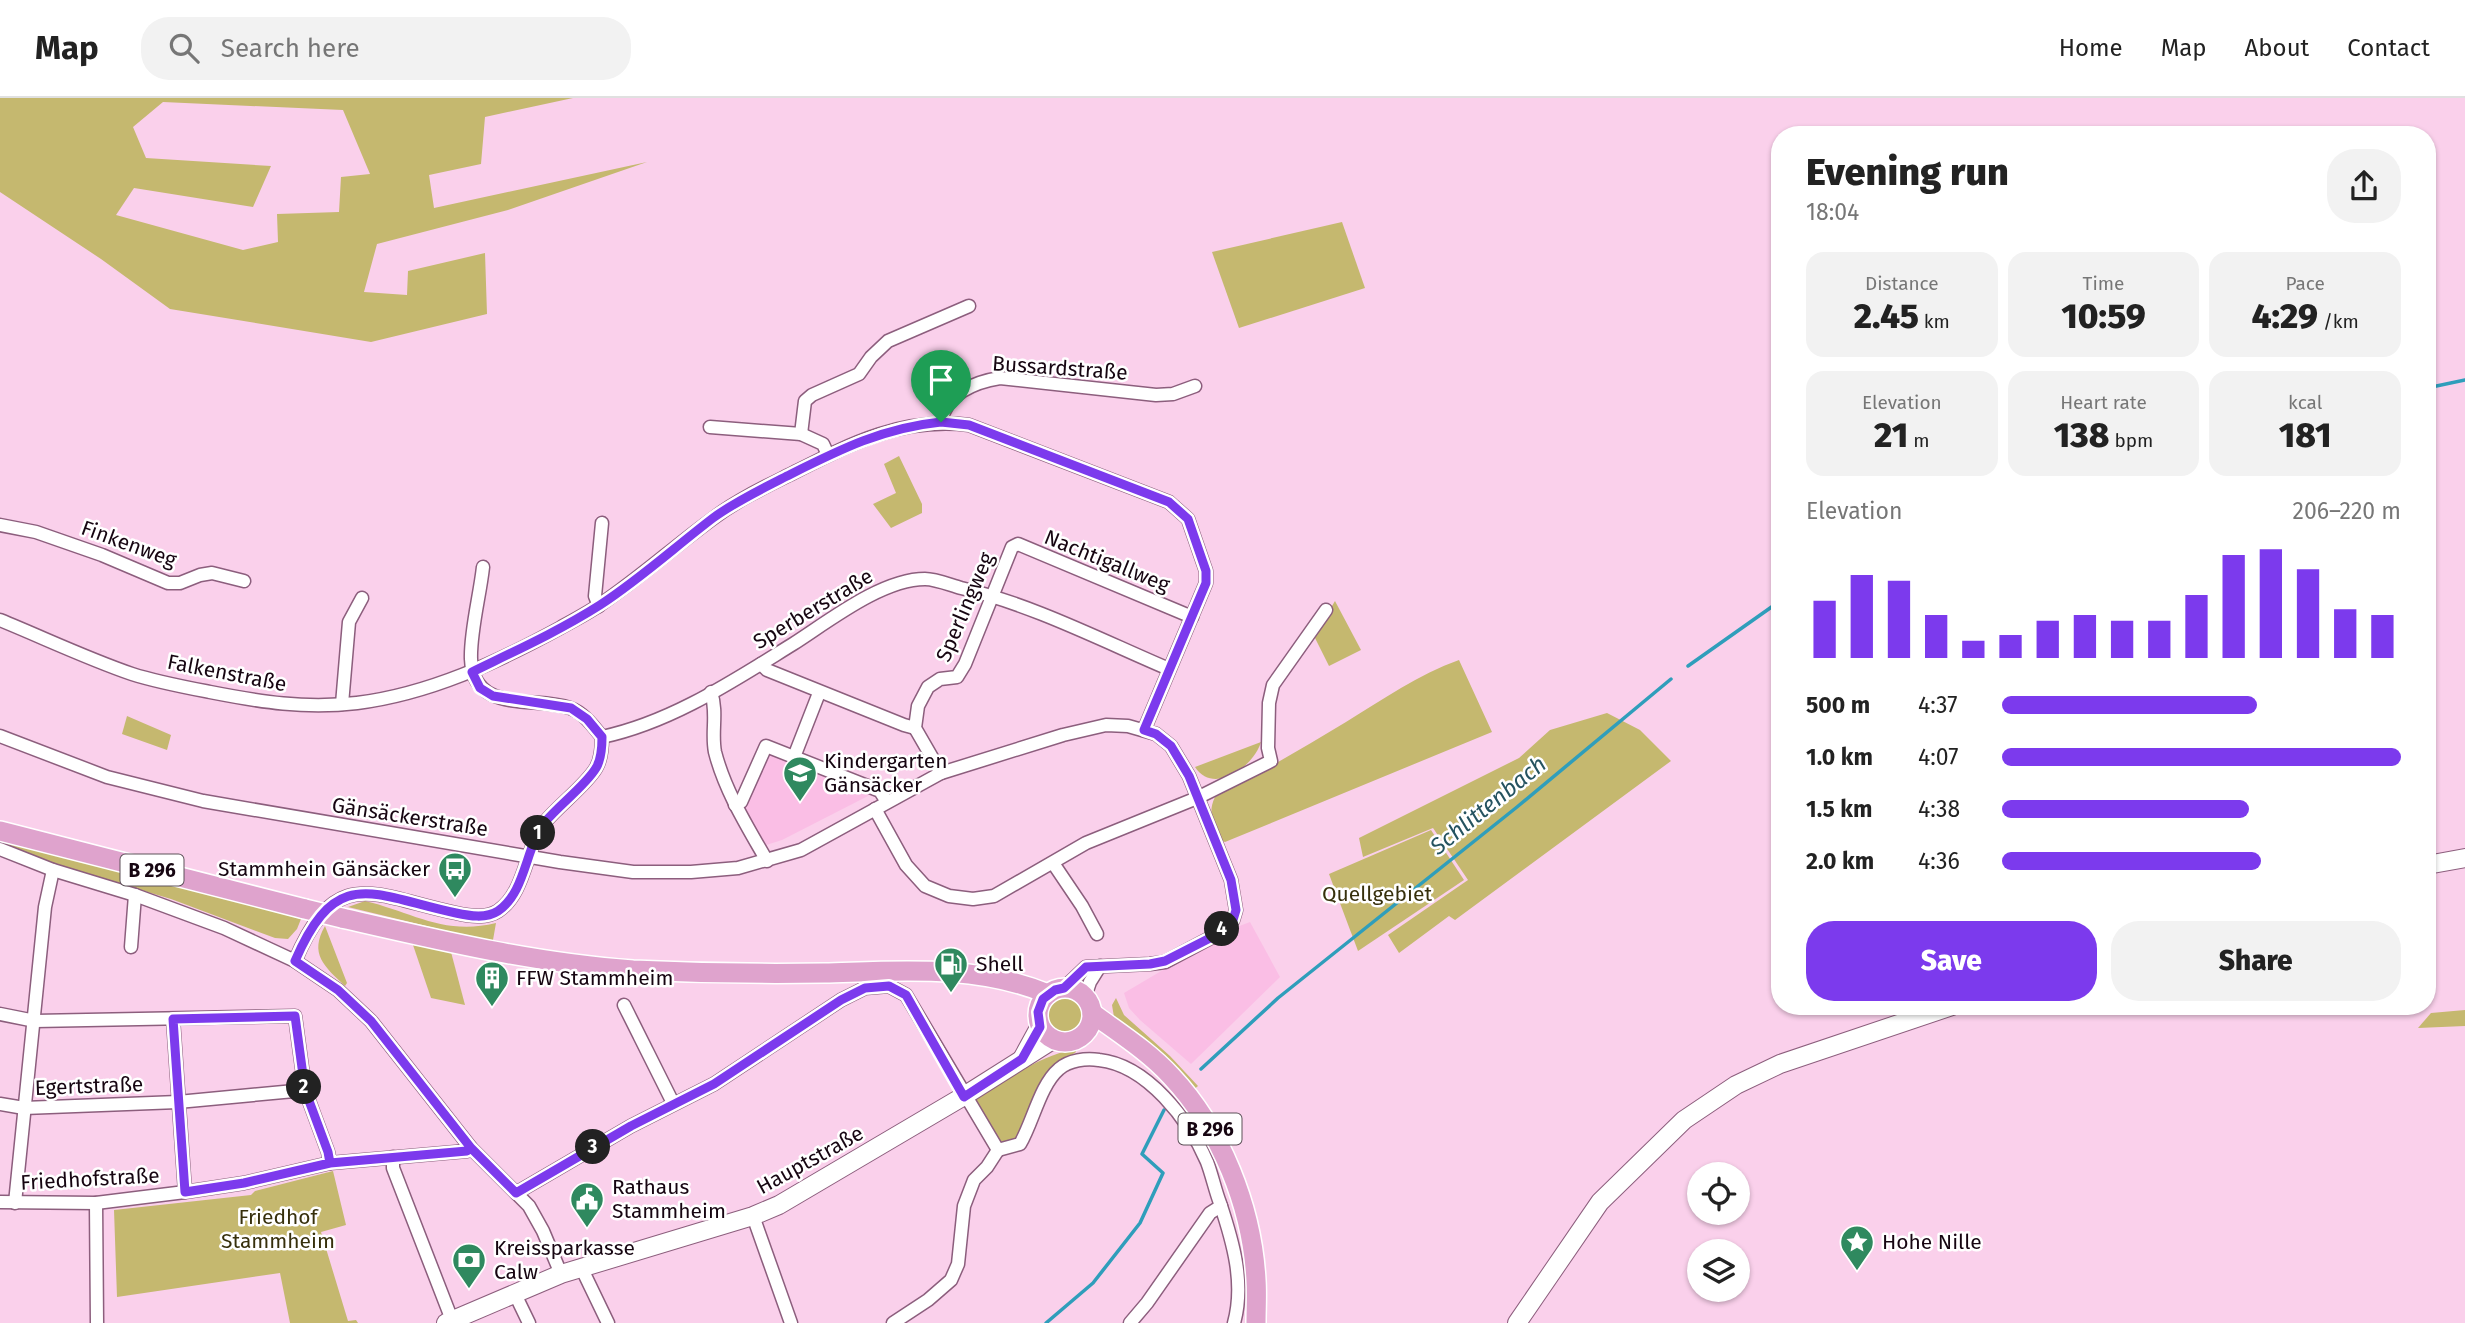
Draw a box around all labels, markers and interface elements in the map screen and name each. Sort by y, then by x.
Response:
search box [141,17,631,80]
text: Map [35,28,99,68]
icon: search [165,29,203,67]
text: Search here [221,33,360,64]
text: Home [2059,34,2123,62]
text: Map [2161,34,2207,62]
text: About [2245,34,2309,62]
text: Contact [2347,34,2430,62]
text: Evening run [1806,149,2009,195]
button: share [2327,149,2401,223]
text: 18:04 [1806,198,1859,226]
text: Distance [1865,272,1939,295]
text: Time [2083,272,2124,295]
text: Pace [2285,272,2325,295]
text: 2.45 [1854,295,1919,337]
text: 10:59 [2061,295,2146,337]
text: 4:29 [2251,295,2318,337]
text: km [1919,310,1950,333]
text: /km [2318,310,2359,333]
pin [911,350,971,422]
street label: Bussardstraße [991,350,1129,386]
icon: arrive [922,361,960,399]
text: Elevation [1862,391,1942,414]
text: Heart rate [2060,391,2147,414]
text: kcal [2288,391,2322,414]
text: 21 [1874,414,1908,456]
text: 138 [2054,414,2109,456]
text: 181 [2279,414,2332,456]
text: m [1908,429,1930,452]
text: bpm [2109,429,2153,452]
text: Elevation [1806,497,1902,525]
text: 206–220 m [2293,497,2401,525]
street label: Finkenweg [78,515,180,573]
street label: Nachtigallweg [1040,524,1174,598]
street label: Sperlingweg [930,548,1000,666]
street label: Sperberstraße [748,563,878,655]
street label: Falkenstraße [165,649,289,697]
text: 500 m [1806,691,1870,719]
text: 4:37 [1918,691,1958,719]
text: 1.0 km [1806,743,1873,771]
text: 4:07 [1918,743,1958,771]
place label: Kindergarten Gänsäcker [824,748,947,798]
water label: Schlittenbach [1423,750,1552,861]
school or university icon: Kindergarten Gänsäcker [781,754,819,803]
street label: Gänsäckerstraße [330,792,490,842]
text: 1.5 km [1806,795,1872,823]
text: 4:38 [1918,795,1960,823]
pin: 1 [520,816,556,850]
text: 1 [533,821,542,844]
text: 2.0 km [1806,847,1874,875]
text: 4:36 [1918,847,1960,875]
bus stop icon: Stammhein Gänsäcker [436,850,474,899]
road number: B 296 [120,855,184,886]
place label: Stammhein Gänsäcker [218,856,430,882]
park label: Quellgebiet [1322,881,1432,907]
pin: 4 [1204,912,1240,946]
text: 4 [1216,917,1227,940]
button: Save [1806,921,2097,1001]
button: Share [2111,921,2401,1001]
fuel station icon: Shell [932,945,970,994]
place label: Shell [976,951,1024,977]
building icon: FFW Stammheim [473,959,511,1008]
place label: FFW Stammheim [516,965,674,991]
pin: 2 [286,1070,322,1104]
street label: Egertstraße [34,1071,144,1101]
text: 2 [299,1075,308,1098]
road number: B 296 [1178,1113,1242,1144]
street label: Hauptstraße [752,1120,868,1200]
pin: 3 [576,1130,610,1164]
text: 3 [588,1135,597,1158]
street label: Friedhofstraße [20,1162,160,1196]
map controls [1687,1162,1750,1302]
button: locate [1687,1162,1750,1225]
place label: Rathaus Stammheim [612,1174,726,1224]
public building icon: Rathaus Stammheim [568,1180,606,1229]
park label: Friedhof Stammheim [221,1204,335,1254]
place icon: Hohe Nille [1838,1223,1876,1272]
place label: Hohe Nille [1882,1229,1982,1255]
place label: Kreissparkasse Calw [494,1235,635,1285]
button: layers [1687,1239,1750,1302]
bank icon: Kreissparkasse Calw [450,1241,488,1290]

